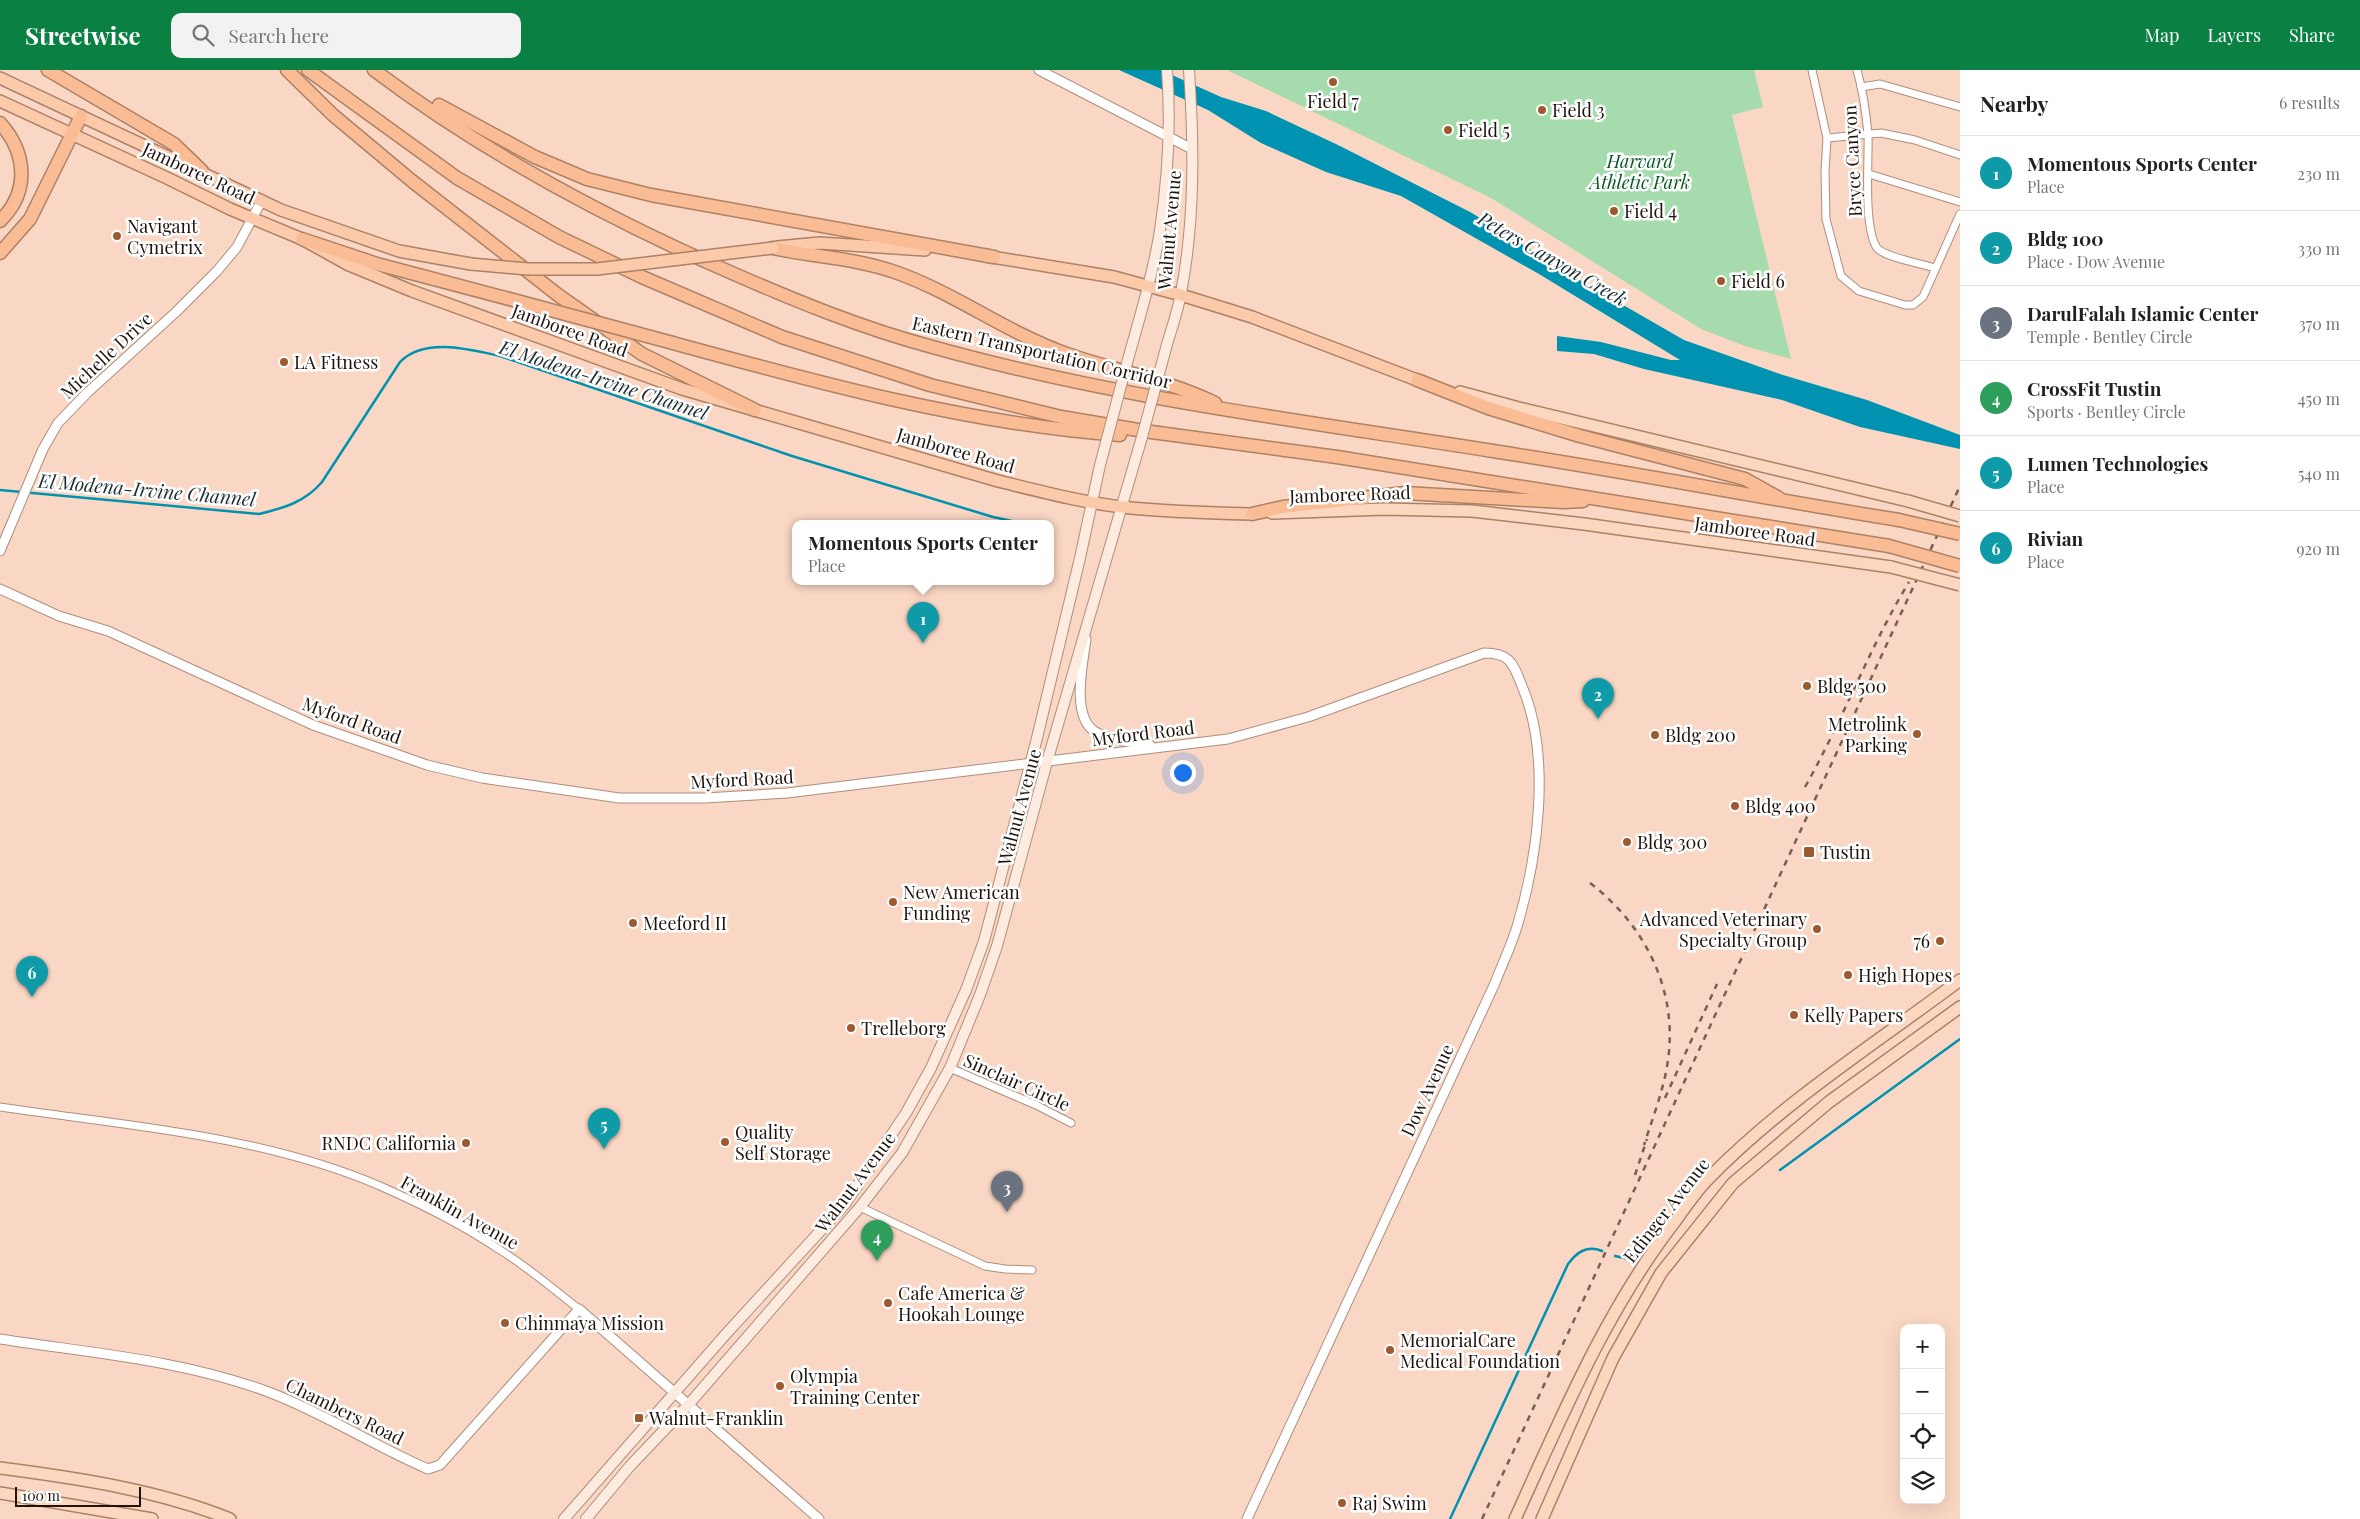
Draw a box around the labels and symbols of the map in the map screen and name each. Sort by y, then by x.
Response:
marker: Field 7 [1327,76,1339,88]
place label: Field 7 [1307,89,1360,113]
place label: Field 3 [1552,98,1605,122]
marker: Field 3 [1536,104,1548,116]
street label: Bryce Canyon [1837,104,1867,217]
place label: Field 5 [1458,118,1510,142]
marker: Field 5 [1442,124,1454,136]
street label: Jamboree Road [138,136,260,210]
park label: Harvard Athletic Park [1588,149,1690,194]
street label: Walnut Avenue [1152,169,1186,292]
place label: Field 4 [1624,199,1677,223]
water label: Peters Canyon Creek [1473,204,1633,311]
marker: Field 4 [1608,205,1620,217]
place label: Navigant Cymetrix [127,214,203,259]
marker: Navigant Cymetrix [111,230,123,242]
place label: Field 6 [1731,269,1785,293]
marker: Field 6 [1715,275,1727,287]
street label: Jamboree Road [508,298,632,362]
street label: Michelle Drive [55,306,157,404]
street label: Eastern Transportation Corridor [910,310,1174,394]
water label: El Modena-Irvine Channel [495,333,712,425]
place label: LA Fitness [294,350,378,374]
marker: LA Fitness [278,356,290,368]
street label: Jamboree Road [893,421,1018,478]
water label: El Modena-Irvine Channel [36,466,257,512]
street label: Jamboree Road [1288,480,1412,508]
street label: Jamboree Road [1692,511,1817,551]
pin: 1 [907,602,939,643]
place label: Bldg 500 [1817,674,1887,698]
pin: 2 [1582,678,1614,719]
marker: Bldg 500 [1801,680,1813,692]
street label: Myford Road [299,691,405,749]
place label: Metrolink Parking [1828,712,1907,757]
street label: Myford Road [1090,715,1196,751]
place label: Bldg 200 [1665,723,1736,747]
marker: Metrolink Parking [1911,728,1923,740]
marker: Bldg 200 [1649,729,1661,741]
street label: Walnut Avenue [992,746,1046,869]
your location [1170,760,1196,786]
street label: Myford Road [690,764,795,794]
place label: Bldg 400 [1745,794,1816,818]
marker: Bldg 400 [1729,800,1741,812]
place label: Bldg 300 [1637,830,1707,854]
marker: Bldg 300 [1621,836,1633,848]
place label: Tustin [1820,840,1871,864]
marker: Tustin [1802,845,1816,859]
place label: New American Funding [903,880,1020,925]
marker: New American Funding [887,896,899,908]
place label: Advanced Veterinary Specialty Group [1639,907,1807,952]
place label: Meeford II [643,911,727,935]
marker: Meeford II [627,917,639,929]
marker: Advanced Veterinary Specialty Group [1811,923,1823,935]
place label: 76 [1913,929,1930,953]
marker: 76 [1934,935,1946,947]
pin: 6 [16,956,48,997]
place label: High Hopes [1858,963,1952,987]
marker: High Hopes [1842,969,1854,981]
place label: Kelly Papers [1804,1003,1903,1027]
marker: Kelly Papers [1788,1009,1800,1021]
place label: Trelleborg [861,1016,946,1040]
marker: Trelleborg [845,1022,857,1034]
street label: Dow Avenue [1395,1040,1459,1140]
street label: Sinclair Circle [960,1048,1074,1116]
pin: 5 [588,1108,620,1149]
place label: Quality Self Storage [735,1120,831,1165]
street label: Walnut Avenue [809,1127,901,1238]
place label: RNDC California [321,1131,456,1155]
marker: Quality Self Storage [719,1136,731,1148]
marker: RNDC California [460,1137,472,1149]
street label: Edinger Avenue [1618,1153,1714,1267]
street label: Franklin Avenue [397,1170,523,1254]
pin: 3 [991,1171,1023,1212]
pin: 4 [861,1220,893,1261]
place label: Cafe America & Hookah Lounge [898,1281,1025,1326]
marker: Cafe America & Hookah Lounge [882,1297,894,1309]
place label: Chinmaya Mission [515,1311,664,1335]
marker: Chinmaya Mission [499,1317,511,1329]
place label: MemorialCare Medical Foundation [1400,1328,1560,1373]
marker: MemorialCare Medical Foundation [1384,1344,1396,1356]
place label: Olympia Training Center [790,1364,920,1409]
street label: Chambers Road [282,1372,409,1450]
marker: Olympia Training Center [774,1380,786,1392]
place label: Walnut-Franklin [648,1406,784,1430]
marker: Walnut-Franklin [633,1412,645,1424]
scale bar [15,1484,141,1507]
place label: Raj Swim [1352,1491,1427,1515]
marker: Raj Swim [1336,1497,1348,1509]

